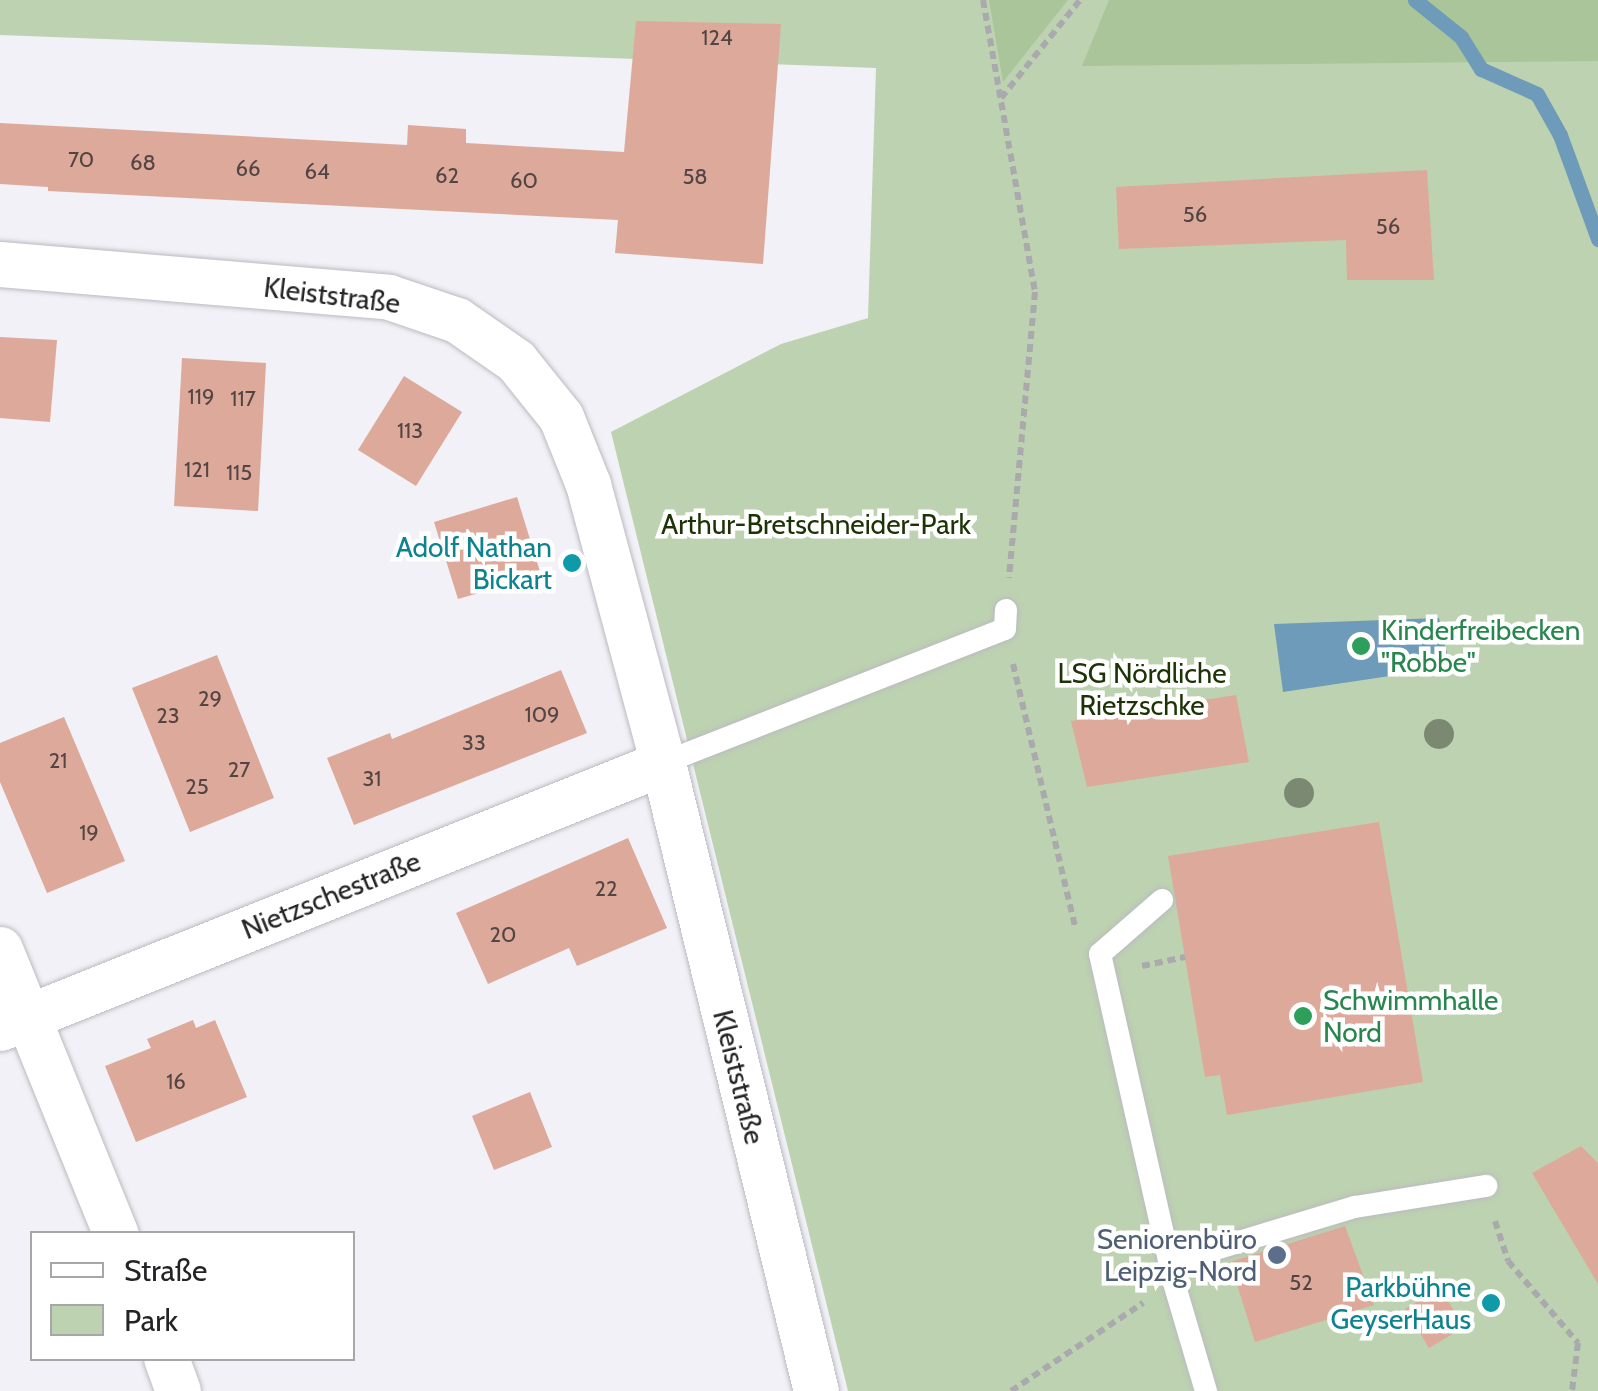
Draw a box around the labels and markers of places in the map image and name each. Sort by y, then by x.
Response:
place label: Adolf Nathan Bickart [396,530,552,596]
marker: Adolf Nathan Bickart [561,552,583,574]
place label: Kinderfreibecken "Robbe" [1381,613,1580,679]
marker: Kinderfreibecken "Robbe" [1350,635,1372,657]
place label: Schwimmhalle Nord [1323,983,1498,1049]
marker: Schwimmhalle Nord [1292,1005,1314,1027]
place label: Seniorenbüro Leipzig-Nord [1097,1222,1257,1288]
marker: Seniorenbüro Leipzig-Nord [1266,1244,1288,1266]
place label: Parkbühne GeyserHaus [1330,1270,1471,1336]
marker: Parkbühne GeyserHaus [1480,1292,1502,1314]

